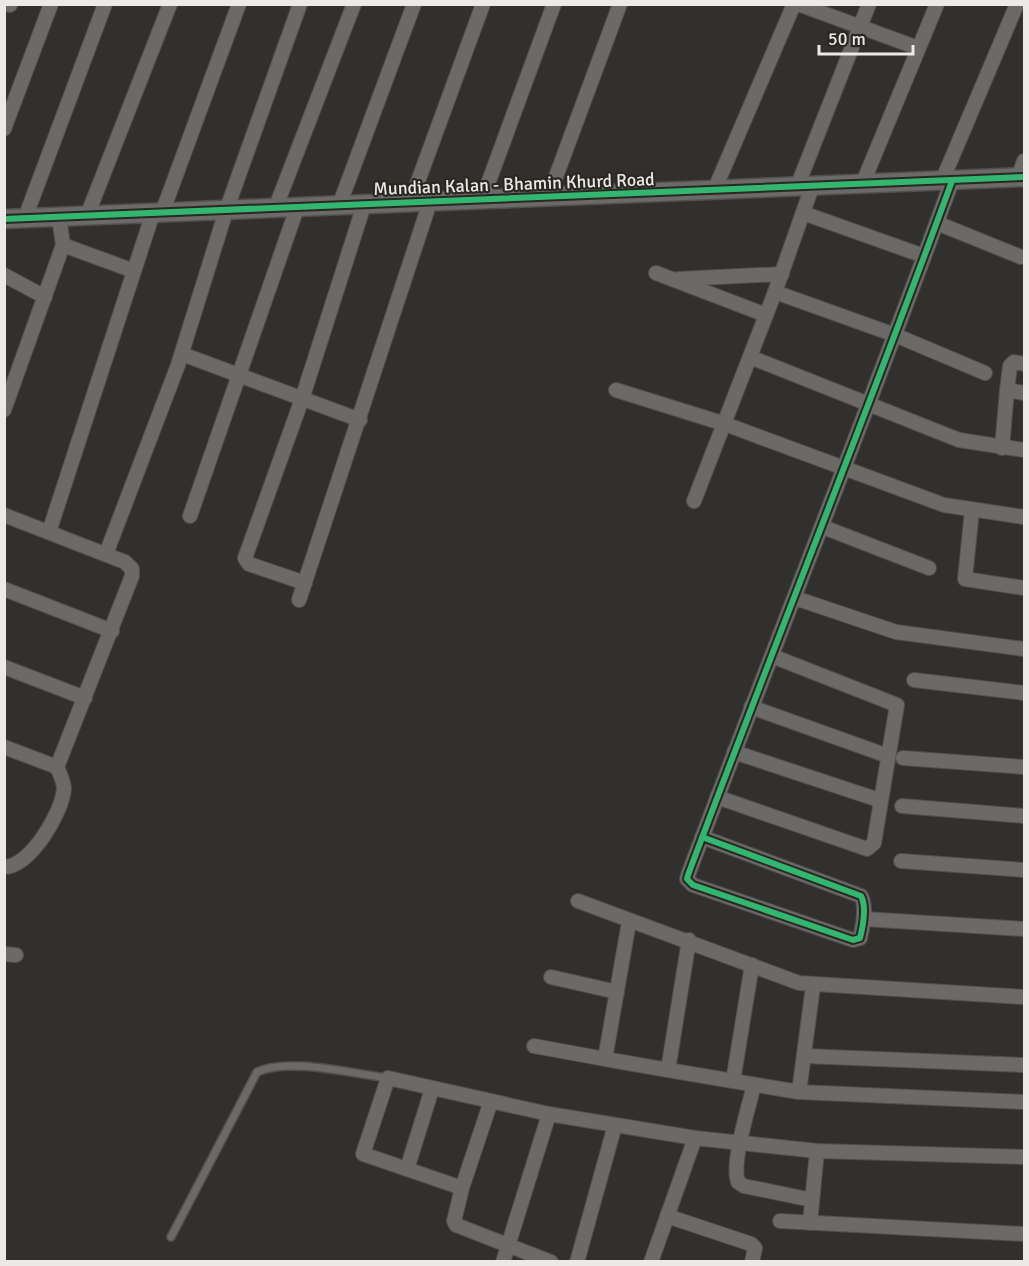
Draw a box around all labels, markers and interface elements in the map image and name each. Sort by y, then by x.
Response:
scale bar [819,18,914,56]
text: 50 m [828,28,866,50]
street label: Mundian Kalan - Bhamin Khurd Road [373,168,655,200]

